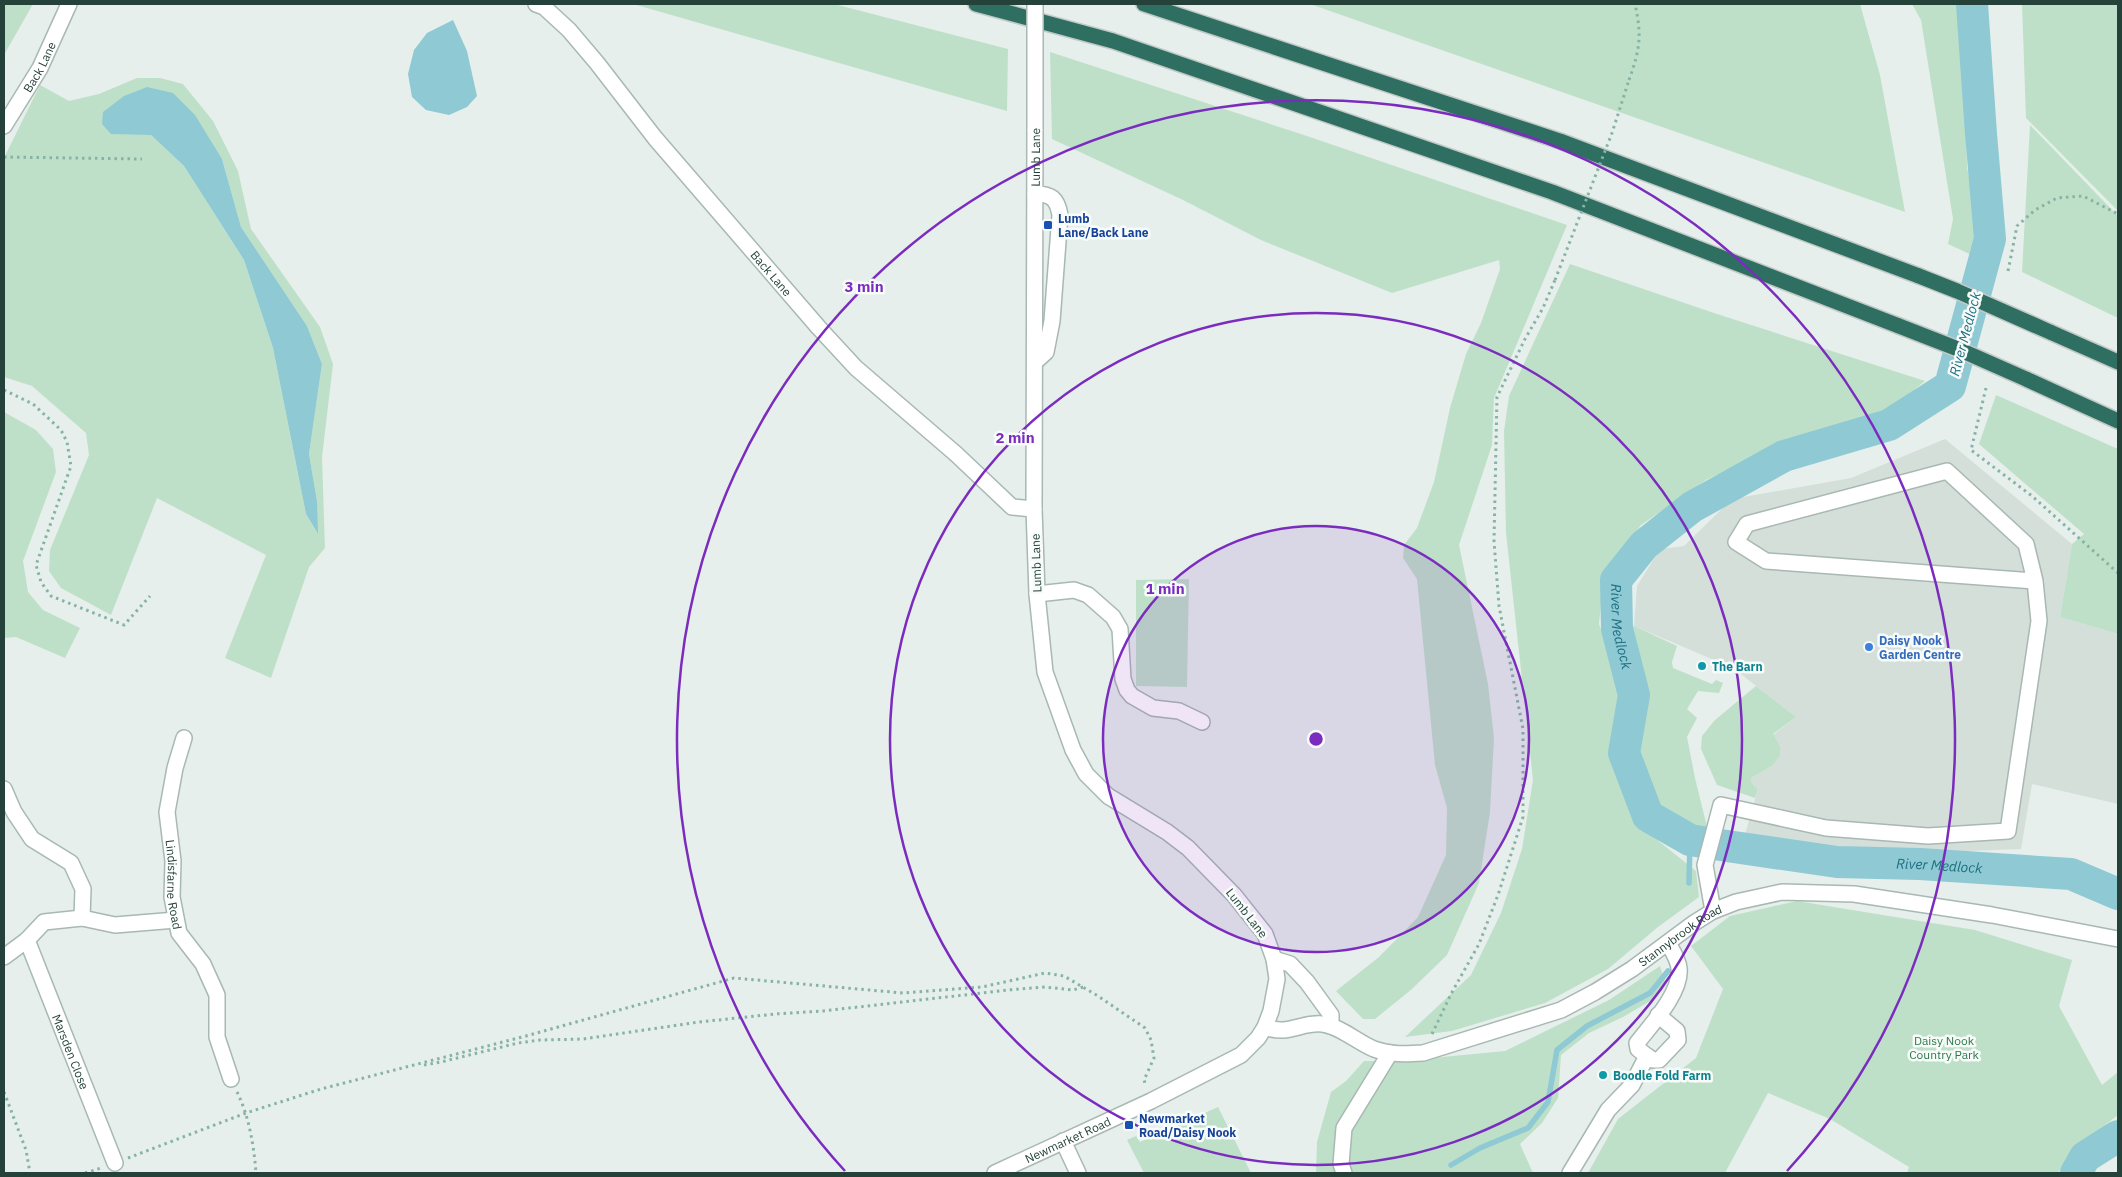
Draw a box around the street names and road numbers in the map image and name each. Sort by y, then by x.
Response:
street label: Back Lane [19,39,59,95]
street label: Lumb Lane [1027,127,1043,187]
street label: Back Lane [748,247,796,299]
street label: Lumb Lane [1027,533,1045,593]
street label: Lindisfarne Road [163,839,186,931]
street label: Lumb Lane [1223,885,1271,941]
street label: Stannybrook Road [1635,901,1724,969]
street label: Marsden Close [49,1012,93,1092]
street label: Newmarket Road [1022,1113,1113,1166]

